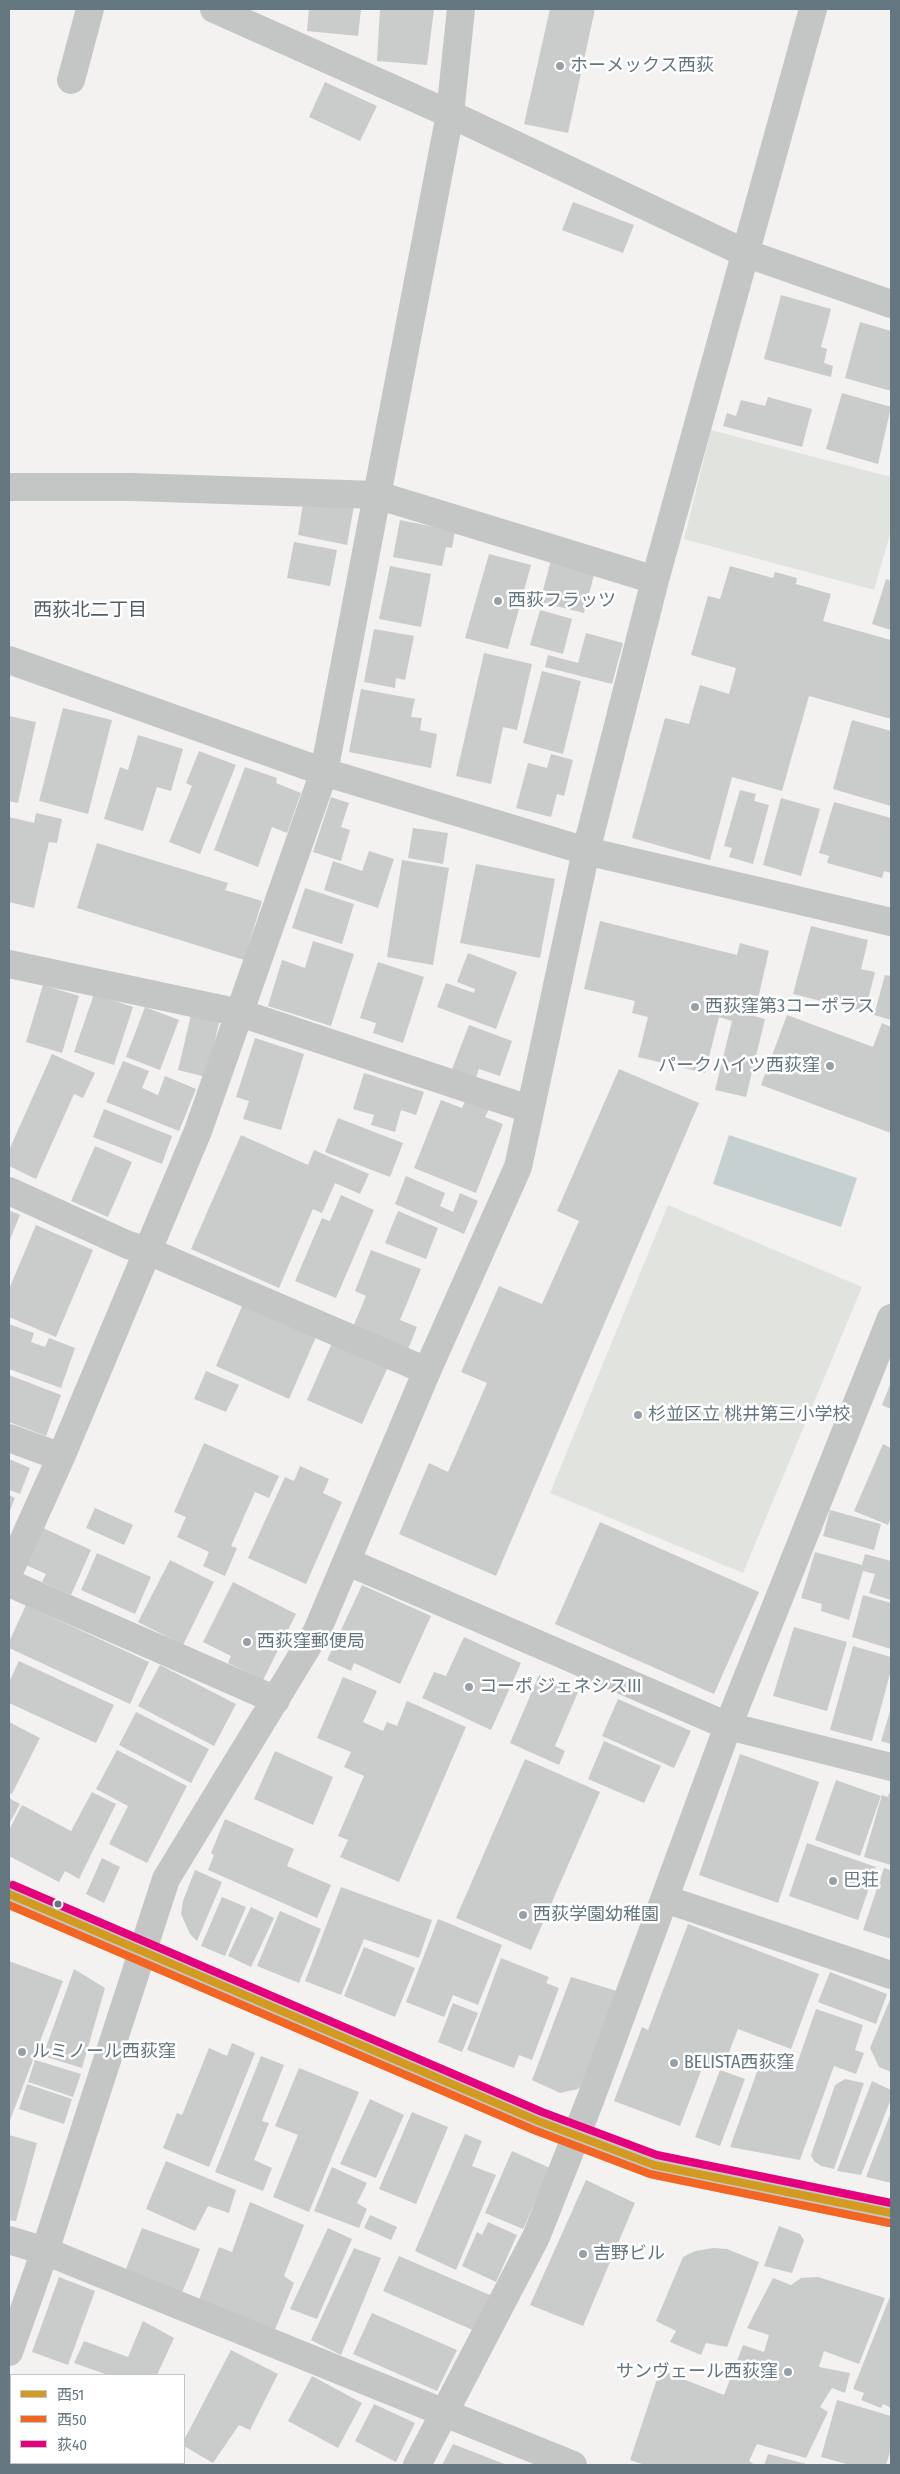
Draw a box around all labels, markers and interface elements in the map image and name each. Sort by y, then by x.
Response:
place label: ホーメックス西荻 [570,55,714,77]
marker: ホーメックス西荻 [554,60,566,72]
place label: 西荻フラッツ [508,590,616,612]
marker: 西荻フラッツ [492,595,504,607]
district label: 西荻北二丁目 [33,600,147,622]
place label: 西荻窪第3コーポラス [705,996,875,1018]
marker: 西荻窪第3コーポラス [689,1001,701,1013]
place label: パークハイツ西荻窪 [658,1055,820,1077]
marker: パークハイツ西荻窪 [824,1060,836,1072]
place label: 杉並区立 桃井第三小学校 [648,1404,850,1426]
marker: 杉並区立 桃井第三小学校 [632,1409,644,1421]
place label: 西荻窪郵便局 [257,1631,365,1653]
marker: 西荻窪郵便局 [241,1636,253,1648]
place label: コーポ ジェネシスIII [479,1676,641,1698]
marker: コーポ ジェネシスIII [463,1681,475,1693]
place label: 巴荘 [843,1870,879,1892]
marker: 巴荘 [827,1875,839,1887]
unlabelled marker [53,1899,63,1909]
place label: 西荻学園幼稚園 [533,1904,659,1926]
marker: 西荻学園幼稚園 [517,1909,529,1921]
place label: ルミノール西荻窪 [32,2041,176,2063]
marker: ルミノール西荻窪 [16,2046,28,2058]
place label: BELISTA西荻窪 [684,2052,794,2074]
marker: BELISTA西荻窪 [668,2057,680,2069]
place label: 吉野ビル [593,2243,665,2265]
marker: 吉野ビル [577,2248,589,2260]
place label: サンヴェール西荻窪 [616,2361,778,2383]
marker: サンヴェール西荻窪 [782,2366,794,2378]
legend [10,2374,185,2464]
text: 西51 [57,2386,84,2404]
text: 西50 [57,2411,87,2429]
text: 荻40 [57,2436,87,2454]

